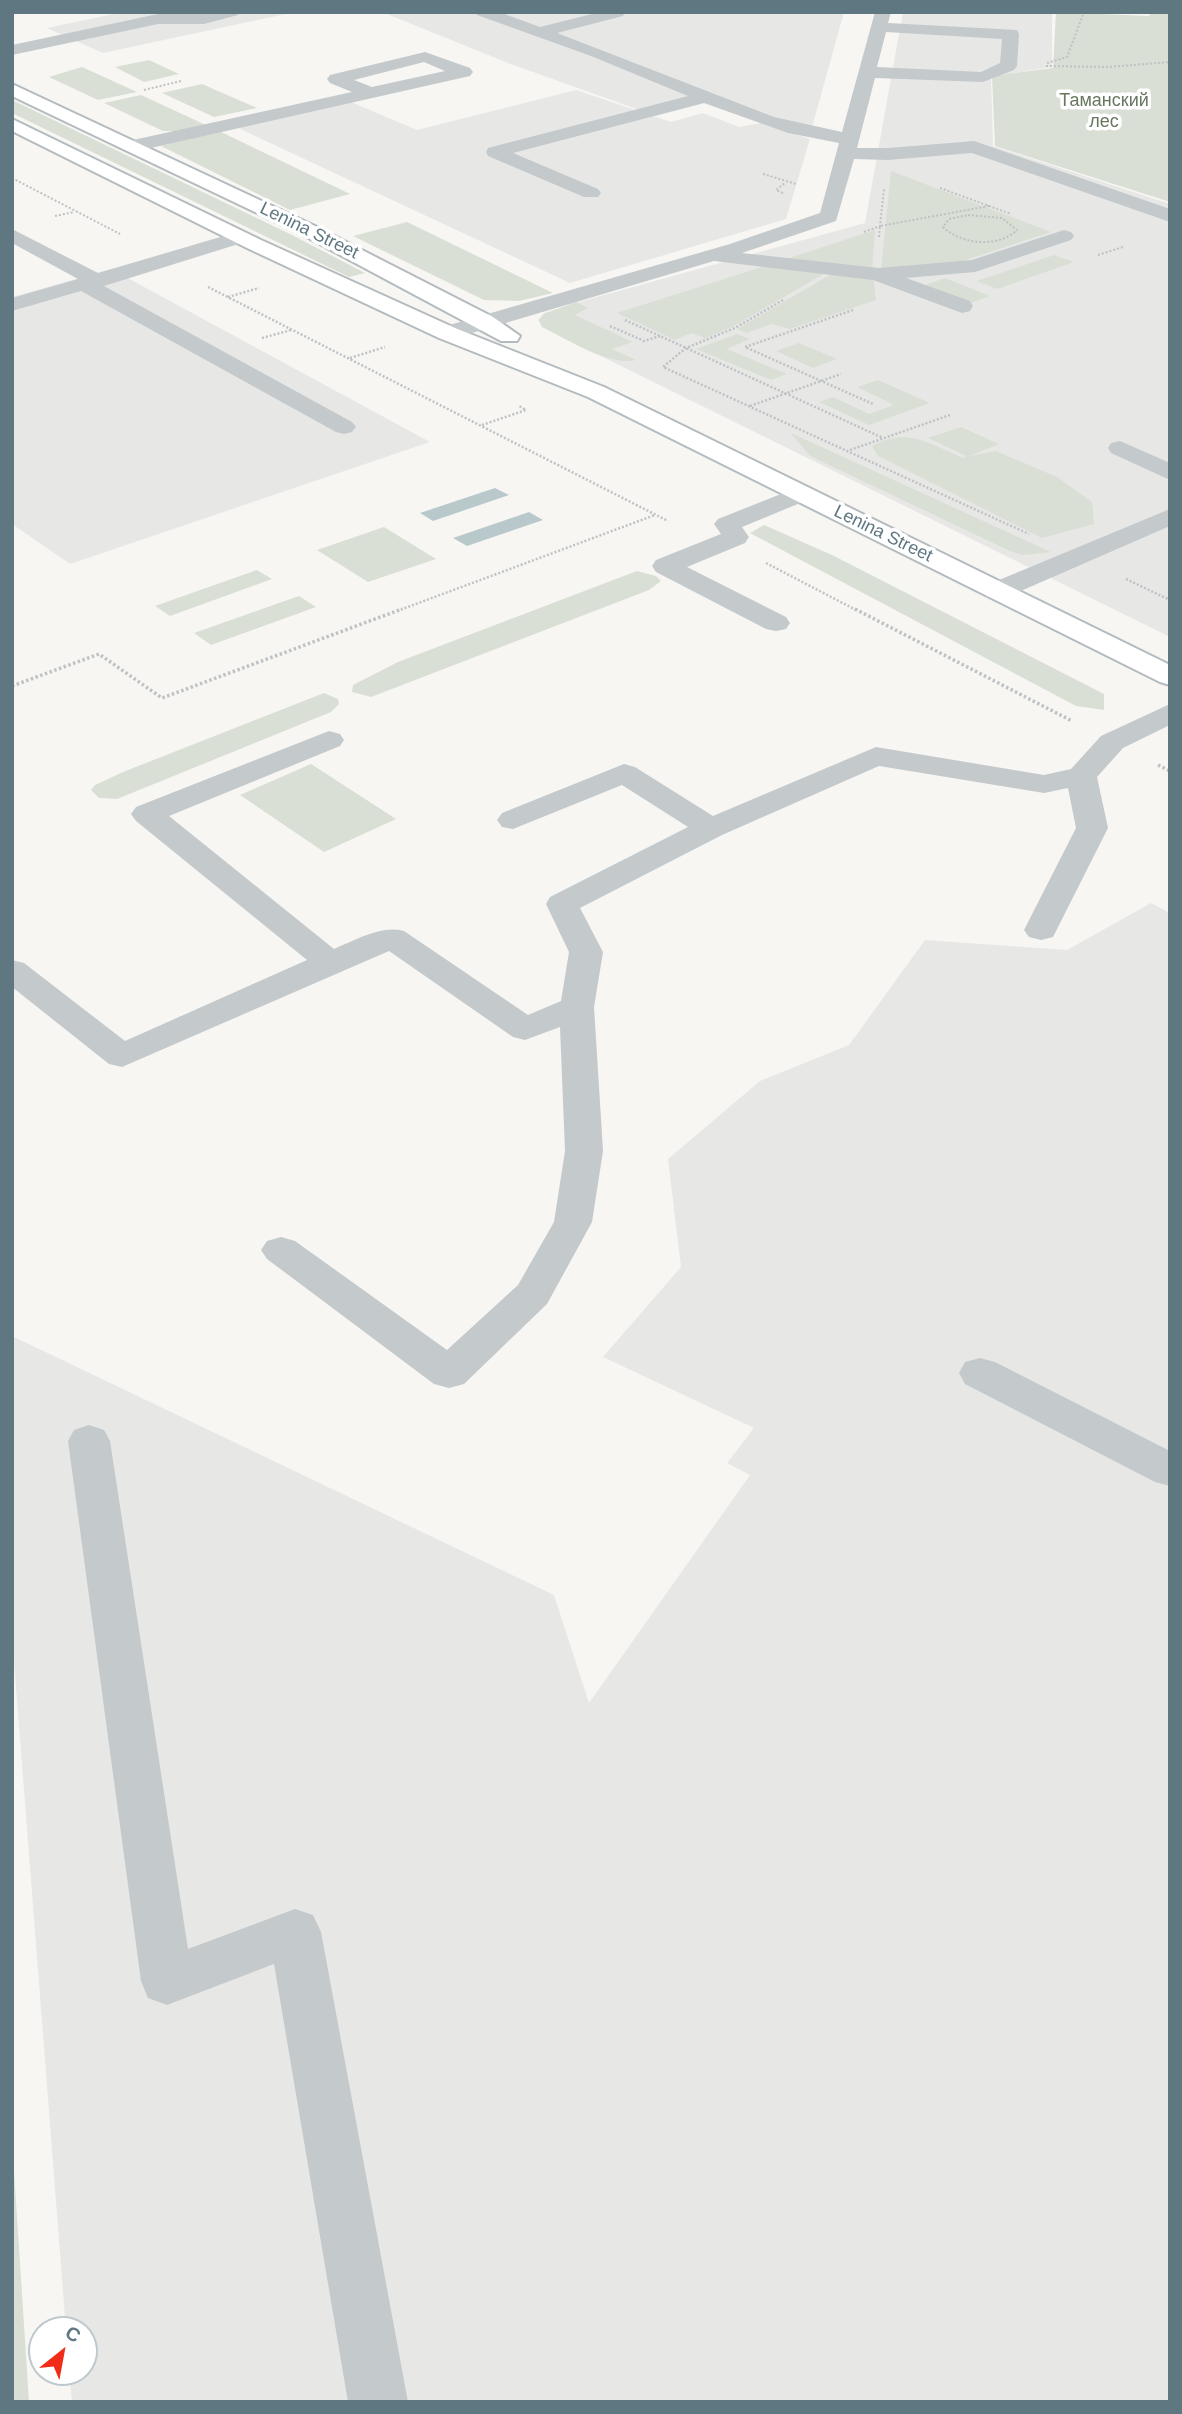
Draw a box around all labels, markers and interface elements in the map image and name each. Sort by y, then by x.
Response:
park label: Таманский лес [1059,90,1149,132]
street label: Lenina Street [256,198,362,264]
street label: Lenina Street [830,501,936,567]
north arrow [28,2316,98,2386]
text: С [62,2322,84,2347]

